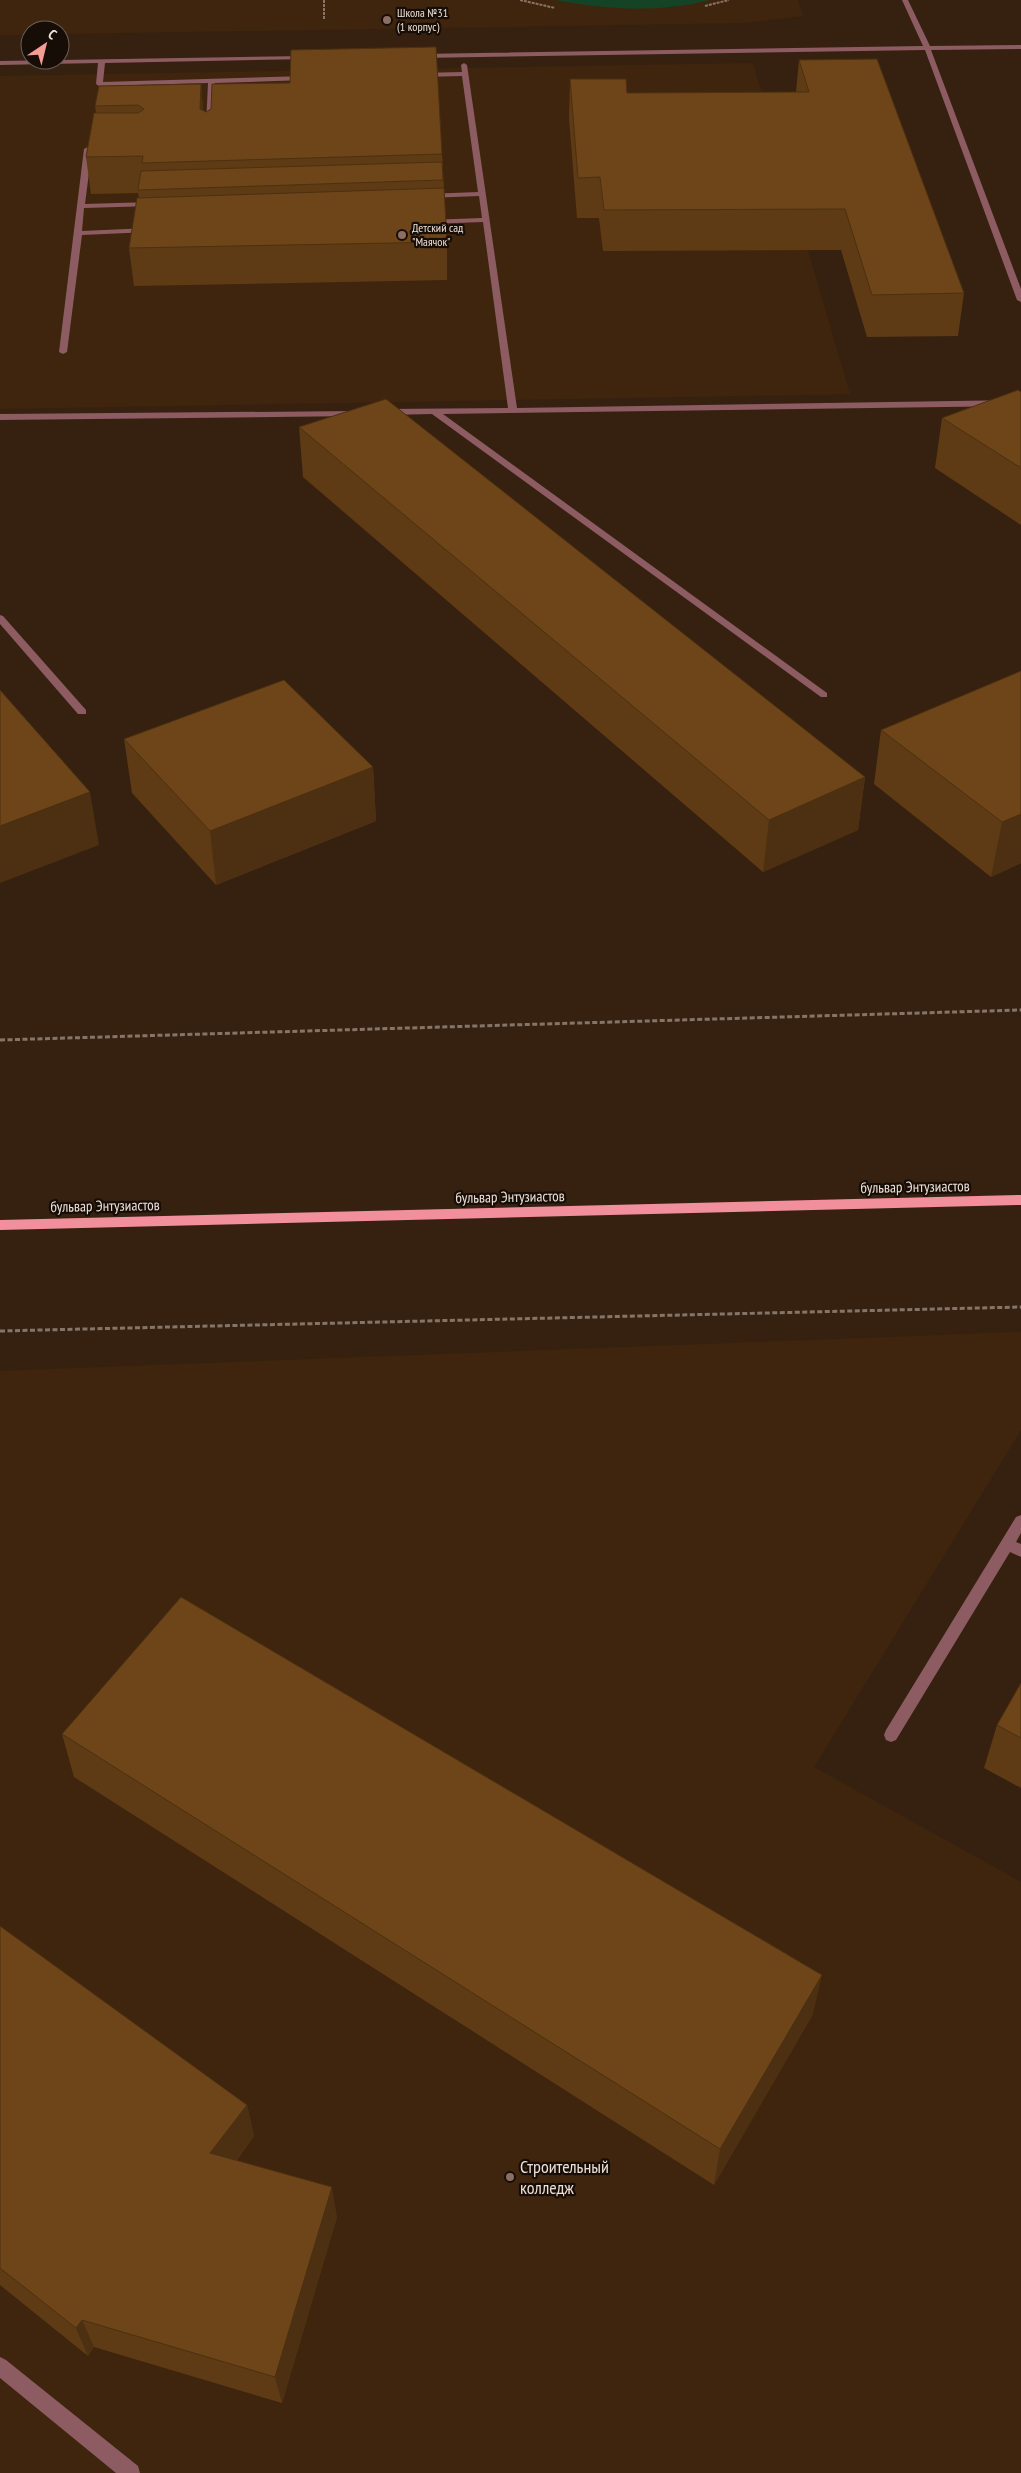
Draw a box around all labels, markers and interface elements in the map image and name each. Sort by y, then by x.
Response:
place label: Школа №31 (1 корпус) [397,5,448,34]
marker: Школа №31 (1 корпус) [381,14,393,26]
north arrow [20,20,70,70]
text: С [45,25,61,44]
place label: Детский сад "Маячок" [412,220,464,249]
marker: Детский сад "Маячок" [396,229,408,241]
street label: бульвар Энтузиастов [860,1176,970,1197]
street label: бульвар Энтузиастов [455,1186,565,1207]
street label: бульвар Энтузиастов [50,1195,160,1216]
place label: Строительный колледж [520,2155,609,2199]
marker: Строительный колледж [504,2171,516,2183]

